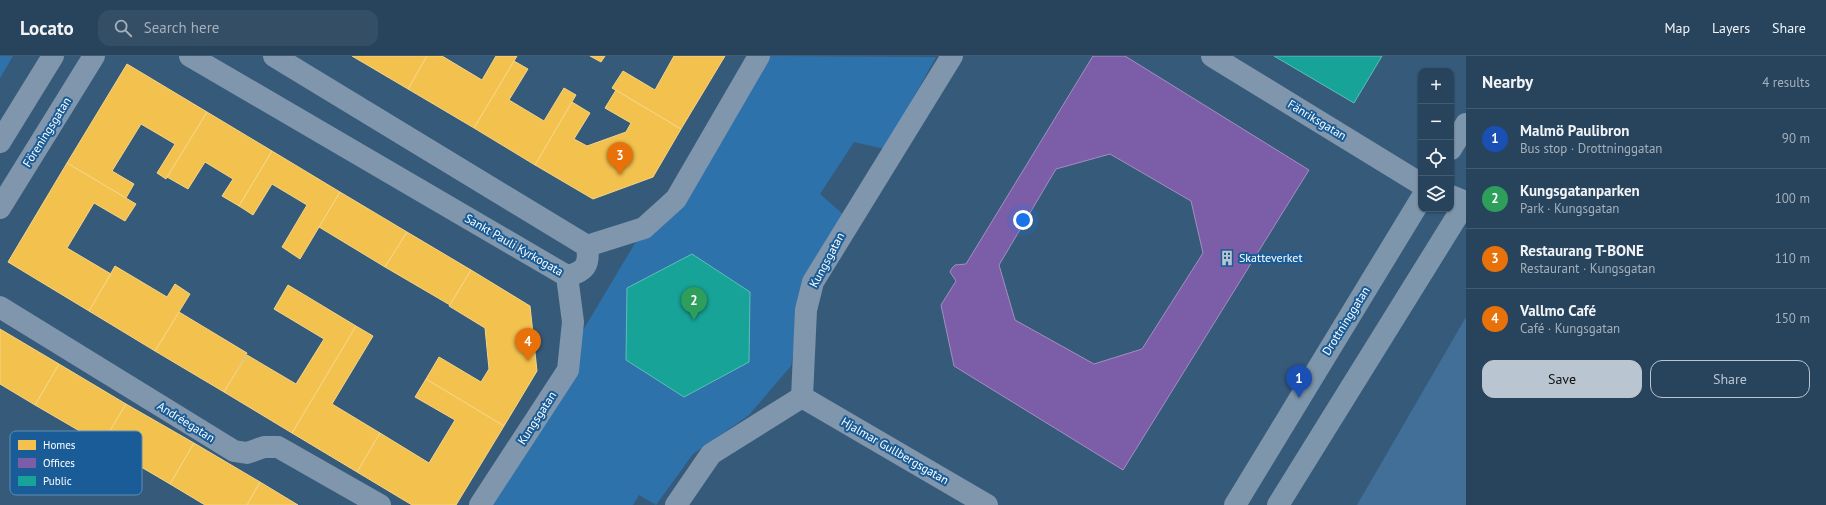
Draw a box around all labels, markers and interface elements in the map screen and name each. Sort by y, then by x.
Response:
search box [98,10,378,46]
text: Locato [20,16,74,40]
icon: search [112,17,134,39]
text: Search here [144,18,219,37]
text: Map [1664,19,1690,37]
text: Layers [1712,19,1750,37]
text: Share [1772,19,1806,37]
map controls [1418,68,1454,212]
button: + [1418,68,1454,104]
text: Nearby [1482,71,1533,93]
text: 4 results [1762,74,1810,91]
street label: Föreningsgatan [19,94,74,169]
street label: Fänriksgatan [1285,96,1349,143]
button: − [1418,104,1454,140]
text: Malmö Paulibron [1520,121,1629,140]
text: 1 [1491,130,1499,147]
text: 90 m [1782,130,1810,147]
button: locate [1418,140,1454,176]
text: Bus stop · Drottninggatan [1520,140,1662,157]
pin: 3 [607,142,633,175]
button: layers [1418,176,1454,212]
text: Kungsgatanparken [1520,181,1640,200]
text: 2 [1491,190,1499,207]
text: 100 m [1775,190,1810,207]
text: Park · Kungsgatan [1520,200,1619,217]
street label: Sankt Pauli Kyrkogata [462,210,566,279]
your location [1013,210,1033,230]
street label: Kungsgatan [806,230,847,290]
text: Restaurang T-BONE [1520,241,1644,260]
building icon: Skatteverket [1218,249,1236,267]
place label: Skatteverket [1239,250,1303,265]
text: 3 [1491,250,1499,267]
text: 110 m [1775,250,1810,267]
text: Restaurant · Kungsgatan [1520,260,1655,277]
street label: Drottninggatan [1318,284,1373,358]
pin: 2 [681,287,707,320]
text: Vallmo Café [1520,301,1596,320]
text: 4 [1491,310,1499,327]
text: 150 m [1775,310,1810,327]
text: Café · Kungsgatan [1520,320,1620,337]
pin: 4 [515,328,541,361]
button: Save [1482,360,1642,398]
button: Share [1650,360,1810,398]
pin: 1 [1286,365,1312,398]
street label: Kungsgatan [514,388,559,447]
street label: Andréegatan [155,398,218,445]
street label: Hjalmar Gullbergsgatan [839,414,952,487]
legend [10,431,142,495]
text: Homes [43,438,76,452]
text: Offices [43,456,75,470]
text: Public [43,474,72,488]

